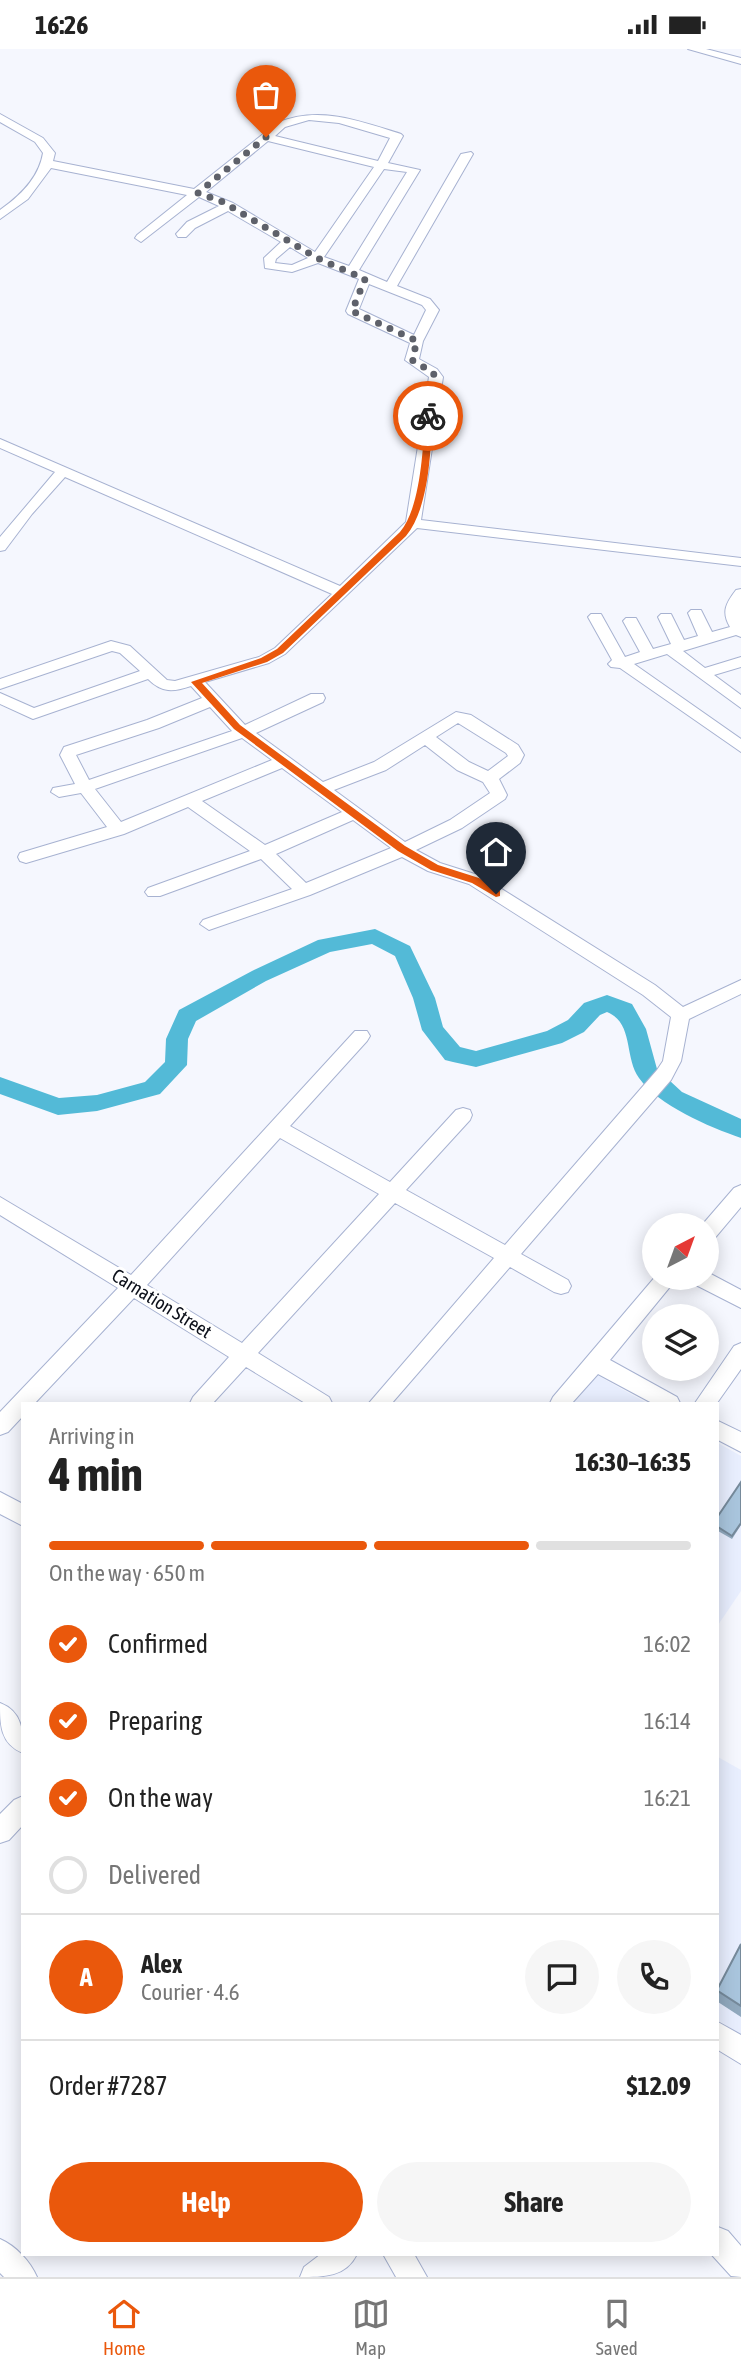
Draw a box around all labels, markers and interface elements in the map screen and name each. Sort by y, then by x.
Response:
text: 16:26 [35,10,89,40]
pin [236,65,296,137]
icon: bag [247,76,285,114]
courier [393,381,463,451]
icon: bike [409,397,447,435]
pin [466,822,526,894]
icon: home [477,833,515,871]
north arrow [642,1213,719,1290]
map controls [642,1213,719,1381]
street label: Carnation Street [108,1264,216,1342]
button: layers [642,1304,719,1381]
text: Arriving in [49,1423,135,1449]
text: 16:30–16:35 [575,1447,691,1477]
text: 4 min [49,1448,143,1501]
text: On the way · 650 m [49,1560,205,1586]
icon: check [49,1625,87,1663]
text: Confirmed [108,1629,208,1659]
text: 16:02 [643,1631,691,1657]
icon: check [49,1702,87,1740]
text: Preparing [108,1706,202,1736]
text: 16:14 [644,1708,691,1734]
icon: check [49,1779,87,1817]
text: On the way [108,1783,213,1813]
text: 16:21 [644,1785,691,1811]
text: Delivered [108,1860,201,1890]
button: chat [525,1940,599,2014]
button: phone [617,1940,691,2014]
text: Alex [141,1949,182,1979]
text: A [80,1962,92,1992]
text: Courier · 4.6 [141,1979,240,2005]
text: Order #7287 [49,2071,168,2101]
text: $12.09 [627,2071,691,2101]
button: Help [49,2162,363,2242]
button: Share [377,2162,691,2242]
tab: Home [103,2295,145,2359]
tab: Map [352,2295,390,2359]
tab: Saved [596,2295,638,2359]

